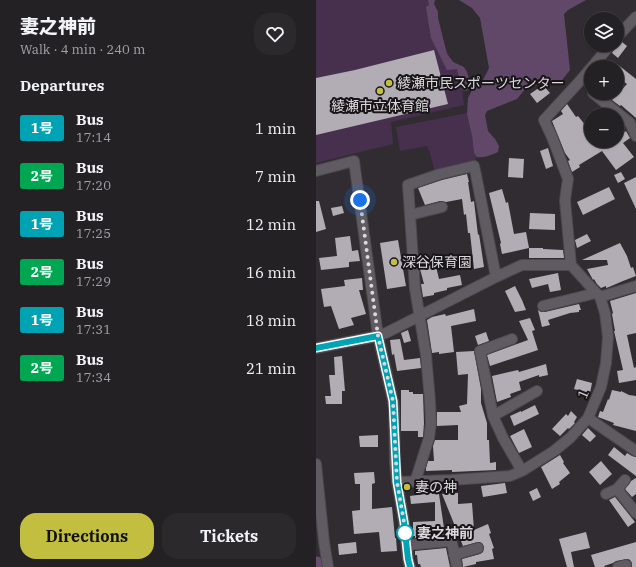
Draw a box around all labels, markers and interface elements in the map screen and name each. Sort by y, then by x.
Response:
map controls [584,12,624,148]
button: layers [584,12,624,52]
button: heart [254,13,296,55]
text: 妻之神前 [20,14,96,38]
text: Walk · 4 min · 240 m [20,41,145,58]
button: + [584,60,624,100]
place label: 綾瀬市民スポーツセンター [397,74,565,92]
text: Departures [20,76,104,95]
marker: 綾瀬市民スポーツセンター [384,78,394,88]
marker: 綾瀬市立体育館 [375,86,385,96]
place label: 綾瀬市立体育館 [331,97,429,115]
button: − [584,108,624,148]
text: Bus [76,110,104,129]
text: 1号 [31,119,53,137]
text: 1 min [255,119,296,138]
text: 17:14 [76,129,111,146]
text: Bus [76,158,104,177]
text: 2号 [31,167,53,185]
text: 7 min [255,167,296,186]
text: 17:20 [76,177,111,194]
your location [350,190,370,210]
text: Bus [76,206,104,225]
text: 1号 [31,215,53,233]
text: 12 min [246,215,296,234]
text: 17:25 [76,225,111,242]
place label: 深谷保育園 [402,253,472,271]
text: Bus [76,254,104,273]
marker: 深谷保育園 [389,257,399,267]
text: 2号 [31,263,53,281]
text: 16 min [246,263,296,282]
text: 17:29 [76,273,111,290]
text: Bus [76,302,104,321]
text: 1号 [31,311,53,329]
text: 18 min [246,311,296,330]
text: 17:31 [76,321,111,338]
text: Bus [76,350,104,369]
text: 2号 [31,359,53,377]
text: 21 min [246,359,296,378]
text: 17:34 [76,369,111,386]
street label: 1 [573,387,593,401]
place label: 妻の神 [415,478,457,496]
marker: 妻の神 [402,482,412,492]
button: Directions [20,513,154,559]
button: Tickets [162,513,296,559]
marker: 妻之神前 [396,524,414,542]
place label: 妻之神前 [417,524,473,542]

